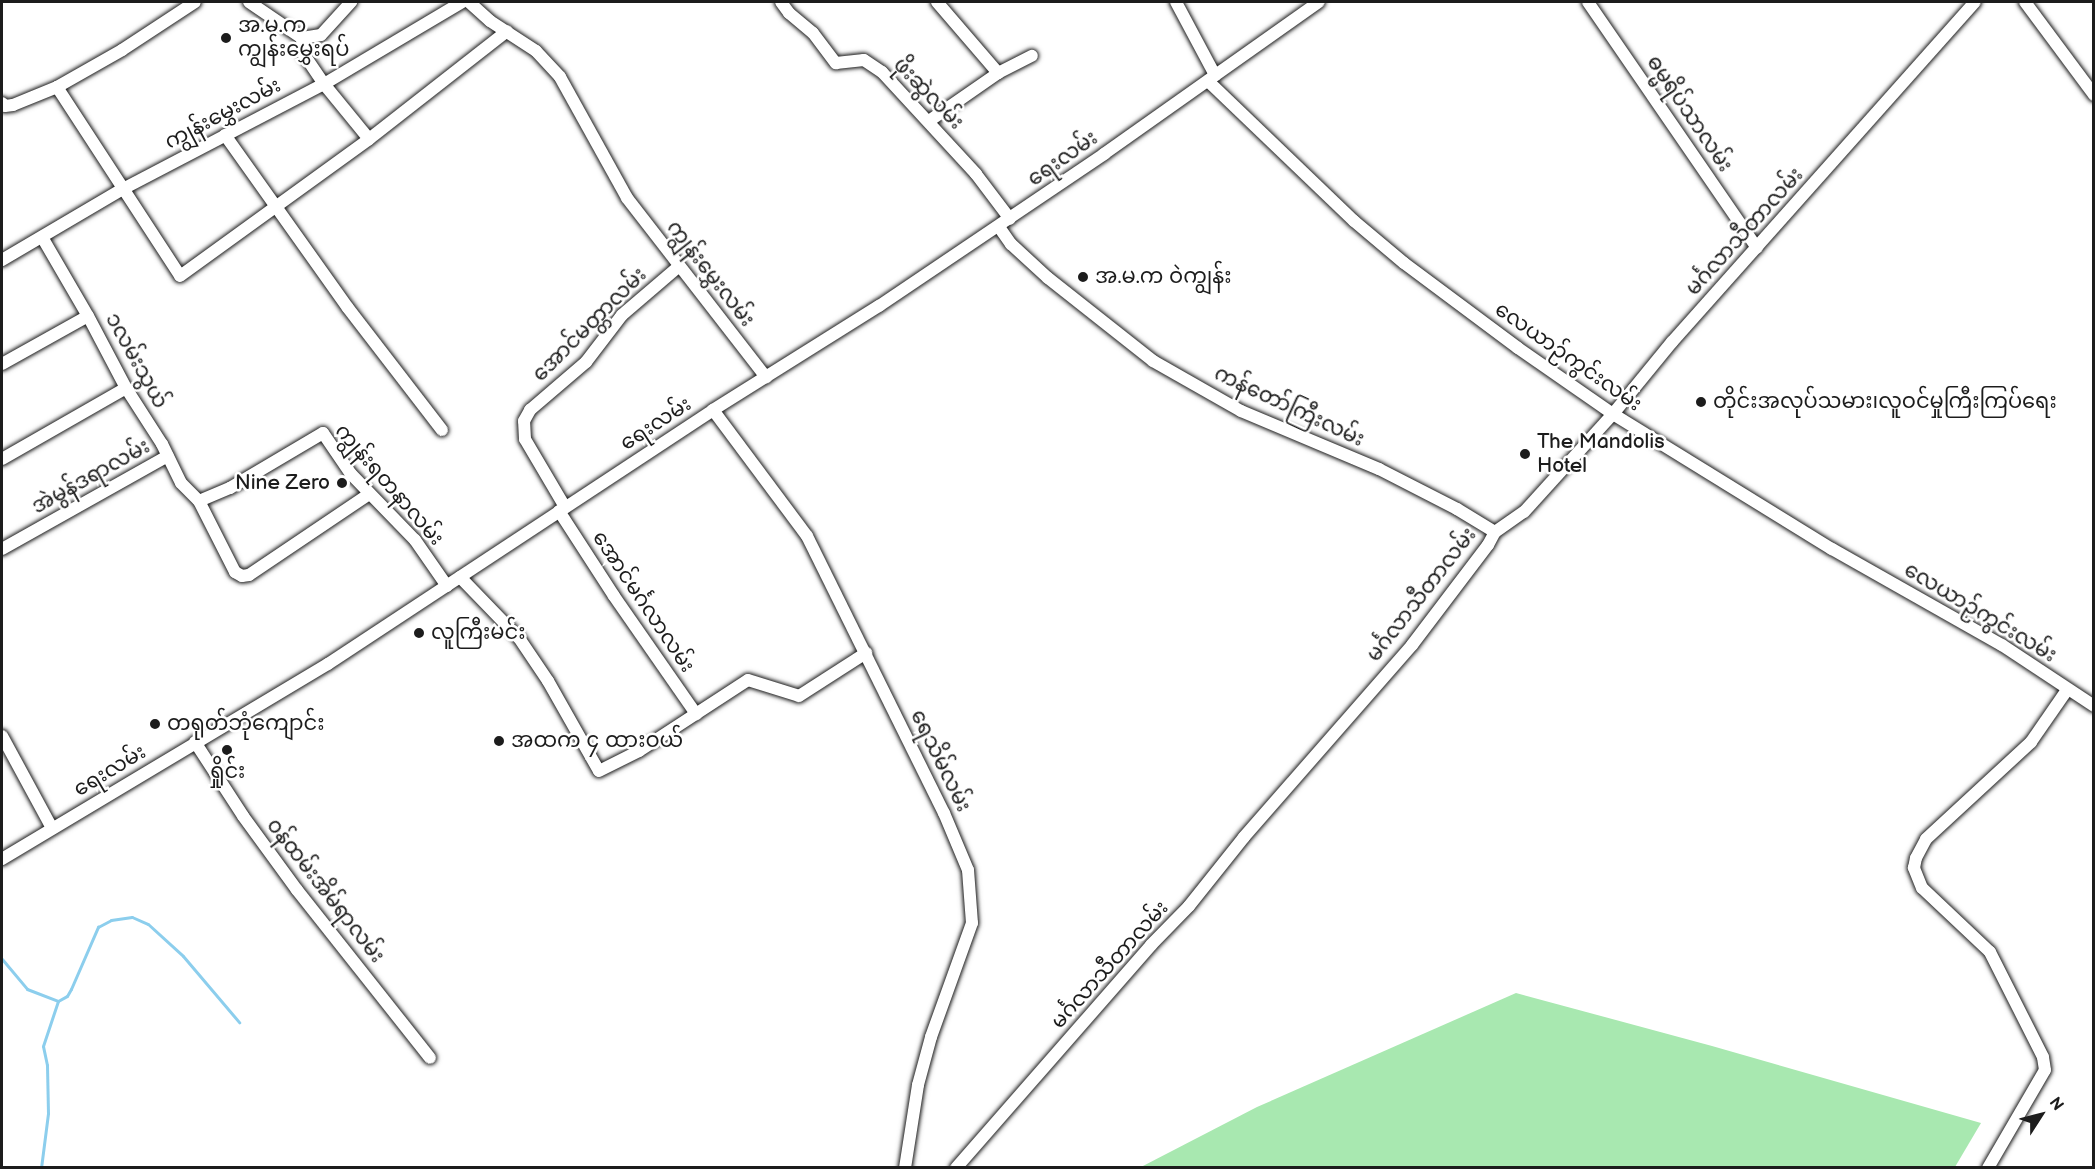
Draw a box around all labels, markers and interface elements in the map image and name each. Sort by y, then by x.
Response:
place label: အ.မ.က ကျွန်းမွှေးရပ် [238,13,349,63]
marker: အ.မ.က ကျွန်းမွှေးရပ် [219,31,233,45]
street label: ဓမ္မရိပ်သာလမ်း [1641,51,1737,177]
street label: ဖိုးဆွဲလမ်း [888,53,968,135]
street label: ကျွန်းမွှေးလမ်း [161,73,285,155]
street label: ရေးလမ်း [1023,126,1103,192]
street label: မင်္ဂလာသီတာလမ်း [1681,163,1809,301]
street label: ကျွန်းမွှေးလမ်း [661,216,759,332]
street label: အောင်မတ္တာလမ်း [528,263,652,387]
place label: အ.မ.က ဝဲကျွန်း [1095,264,1231,290]
marker: အ.မ.က ဝဲကျွန်း [1076,270,1090,284]
street label: လေယာဉ်ကွင်းလမ်း [1490,297,1646,417]
street label: ၁လမ်းသွယ် [99,309,173,413]
street label: ကန်တော်ကြီးလမ်း [1210,361,1368,453]
place label: တိုင်းအလုပ်သမား၊လူဝင်မှုကြီးကြပ်ရေး [1713,389,2057,415]
street label: ရေးလမ်း [616,392,696,456]
marker: တိုင်းအလုပ်သမား၊လူဝင်မှုကြီးကြပ်ရေး [1694,395,1708,409]
street label: ကျွန်းရတနာလမ်း [329,419,449,551]
place label: The Mandolis Hotel [1537,429,1665,479]
street label: အဲမွန်ဒရာလမ်း [28,434,154,520]
marker: The Mandolis Hotel [1518,447,1532,461]
place label: Nine Zero [235,470,330,496]
marker: Nine Zero [335,476,349,490]
street label: မင်္ဂလာသီတာလမ်း [1362,523,1482,667]
street label: အောင်မင်္ဂလာလမ်း [586,526,700,678]
street label: လေယာဉ်ကွင်းလမ်း [1899,558,2061,668]
place label: လူကြီးမင်း [431,620,525,646]
marker: လူကြီးမင်း [412,626,426,640]
street label: ရေသိမ်လမ်း [904,706,976,816]
place label: တရုတ်ဘုံကျောင်း [167,711,325,737]
marker: တရုတ်ဘုံကျောင်း [148,717,162,731]
place label: အထက ၄ ထားဝယ် [511,728,683,754]
marker: အထက ၄ ထားဝယ် [492,734,506,748]
street label: ရေးလမ်း [69,740,151,802]
marker: ရှိုင်း [220,743,234,757]
place label: ရှိုင်း [209,759,245,785]
street label: ၀န်ထမ်းအိမ်ရာလမ်း [261,814,389,968]
street label: မင်္ဂလာသီတာလမ်း [1046,896,1174,1034]
north arrow [2011,1085,2071,1145]
text: N [2045,1094,2067,1115]

